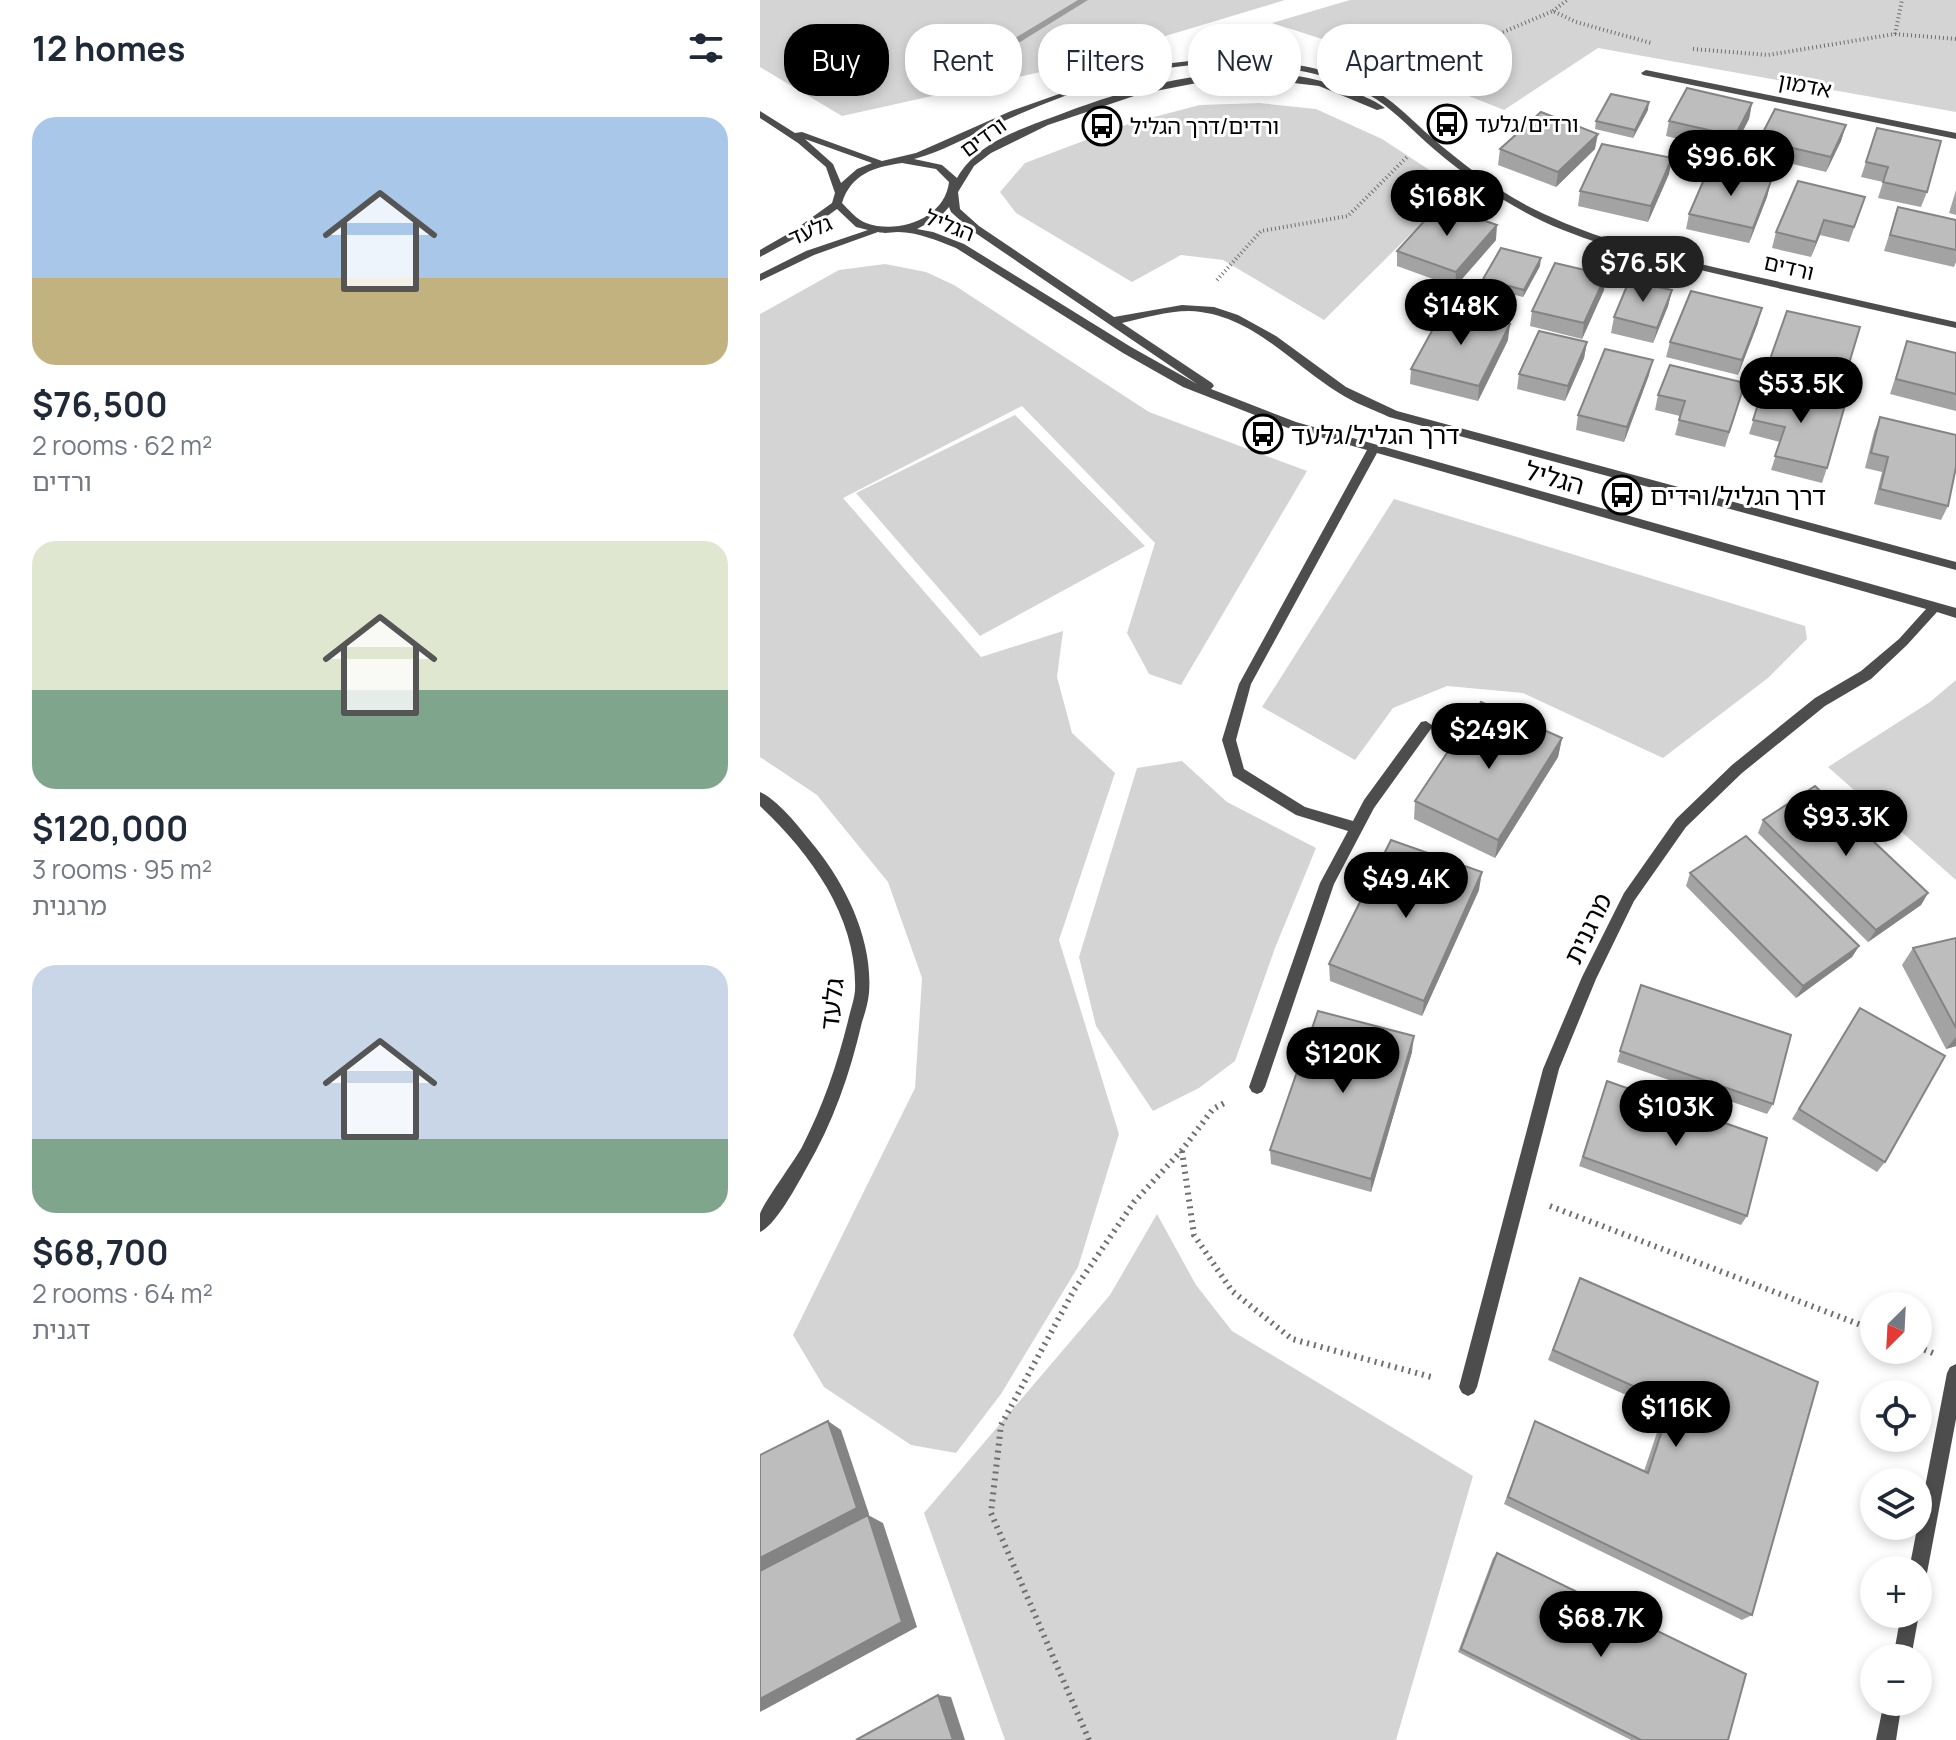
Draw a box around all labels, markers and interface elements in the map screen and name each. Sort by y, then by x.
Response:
chip: Buy [784,24,889,96]
chip: Rent [905,24,1022,96]
chip: Filters [1038,24,1172,96]
chip: New [1188,24,1301,96]
chip: Apartment [1317,24,1512,96]
text: 12 homes [32,25,185,71]
icon: filters [684,26,728,70]
street label: אדמון [1776,65,1834,105]
bus stop icon: ורדים/גלעד [1426,103,1468,145]
bus stop icon: ורדים/דרך הגליל [1081,105,1123,147]
place label: ורדים/גלעד [1475,109,1579,139]
street label: ורדים [954,110,1012,164]
place label: ורדים/דרך הגליל [1130,111,1279,141]
pin: $96.6K [1666,130,1796,198]
text: $96.6K [1686,138,1776,174]
icon: home [308,169,452,313]
pin: $168K [1391,170,1503,238]
text: $168K [1409,178,1485,214]
street label: הגליל [921,202,979,248]
street label: גלעד [784,208,836,252]
pin: $76.5K [1578,236,1708,304]
text: $76.5K [1600,244,1686,280]
street label: ורדים [1761,247,1817,287]
pin: $148K [1405,279,1517,347]
text: $148K [1423,287,1499,323]
pin: $53.5K [1736,357,1866,425]
text: $53.5K [1758,365,1844,401]
text: $76,500 [32,381,168,427]
bus stop icon: דרך הגליל/גלעד [1242,413,1284,455]
place label: דרך הגליל/גלעד [1291,416,1460,452]
text: 2 rooms · 62 m² [32,427,212,463]
street label: הגליל [1521,451,1589,503]
text: ורדים [32,463,92,499]
bus stop icon: דרך הגליל/ורדים [1601,474,1643,516]
place label: דרך הגליל/ורדים [1650,477,1826,513]
icon: home [308,593,452,737]
pin: $249K [1433,703,1545,771]
text: $249K [1449,711,1529,747]
pin: $93.3K [1781,790,1911,858]
text: $93.3K [1802,798,1890,834]
text: $120,000 [32,805,188,851]
text: 3 rooms · 95 m² [32,851,212,887]
pin: $49.4K [1341,852,1471,920]
text: $49.4K [1362,860,1450,896]
street label: מרגנית [1554,886,1620,970]
text: מרגנית [32,887,107,923]
street label: גלעד [810,976,852,1032]
icon: home [308,1017,452,1161]
pin: $120K [1287,1027,1399,1095]
text: $120K [1304,1035,1382,1071]
pin: $103K [1620,1080,1732,1148]
text: $103K [1638,1088,1714,1124]
text: $68,700 [32,1229,169,1275]
text: 2 rooms · 64 m² [32,1275,213,1311]
north arrow [1860,1292,1932,1364]
map controls [1860,1292,1932,1716]
text: דגנית [32,1311,90,1347]
button: locate [1860,1380,1932,1452]
pin: $116K [1620,1381,1732,1449]
text: $116K [1640,1389,1712,1425]
button: layers [1860,1468,1932,1540]
button: + [1860,1556,1932,1628]
pin: $68.7K [1536,1591,1666,1659]
text: $68.7K [1558,1599,1645,1635]
button: − [1860,1644,1932,1716]

